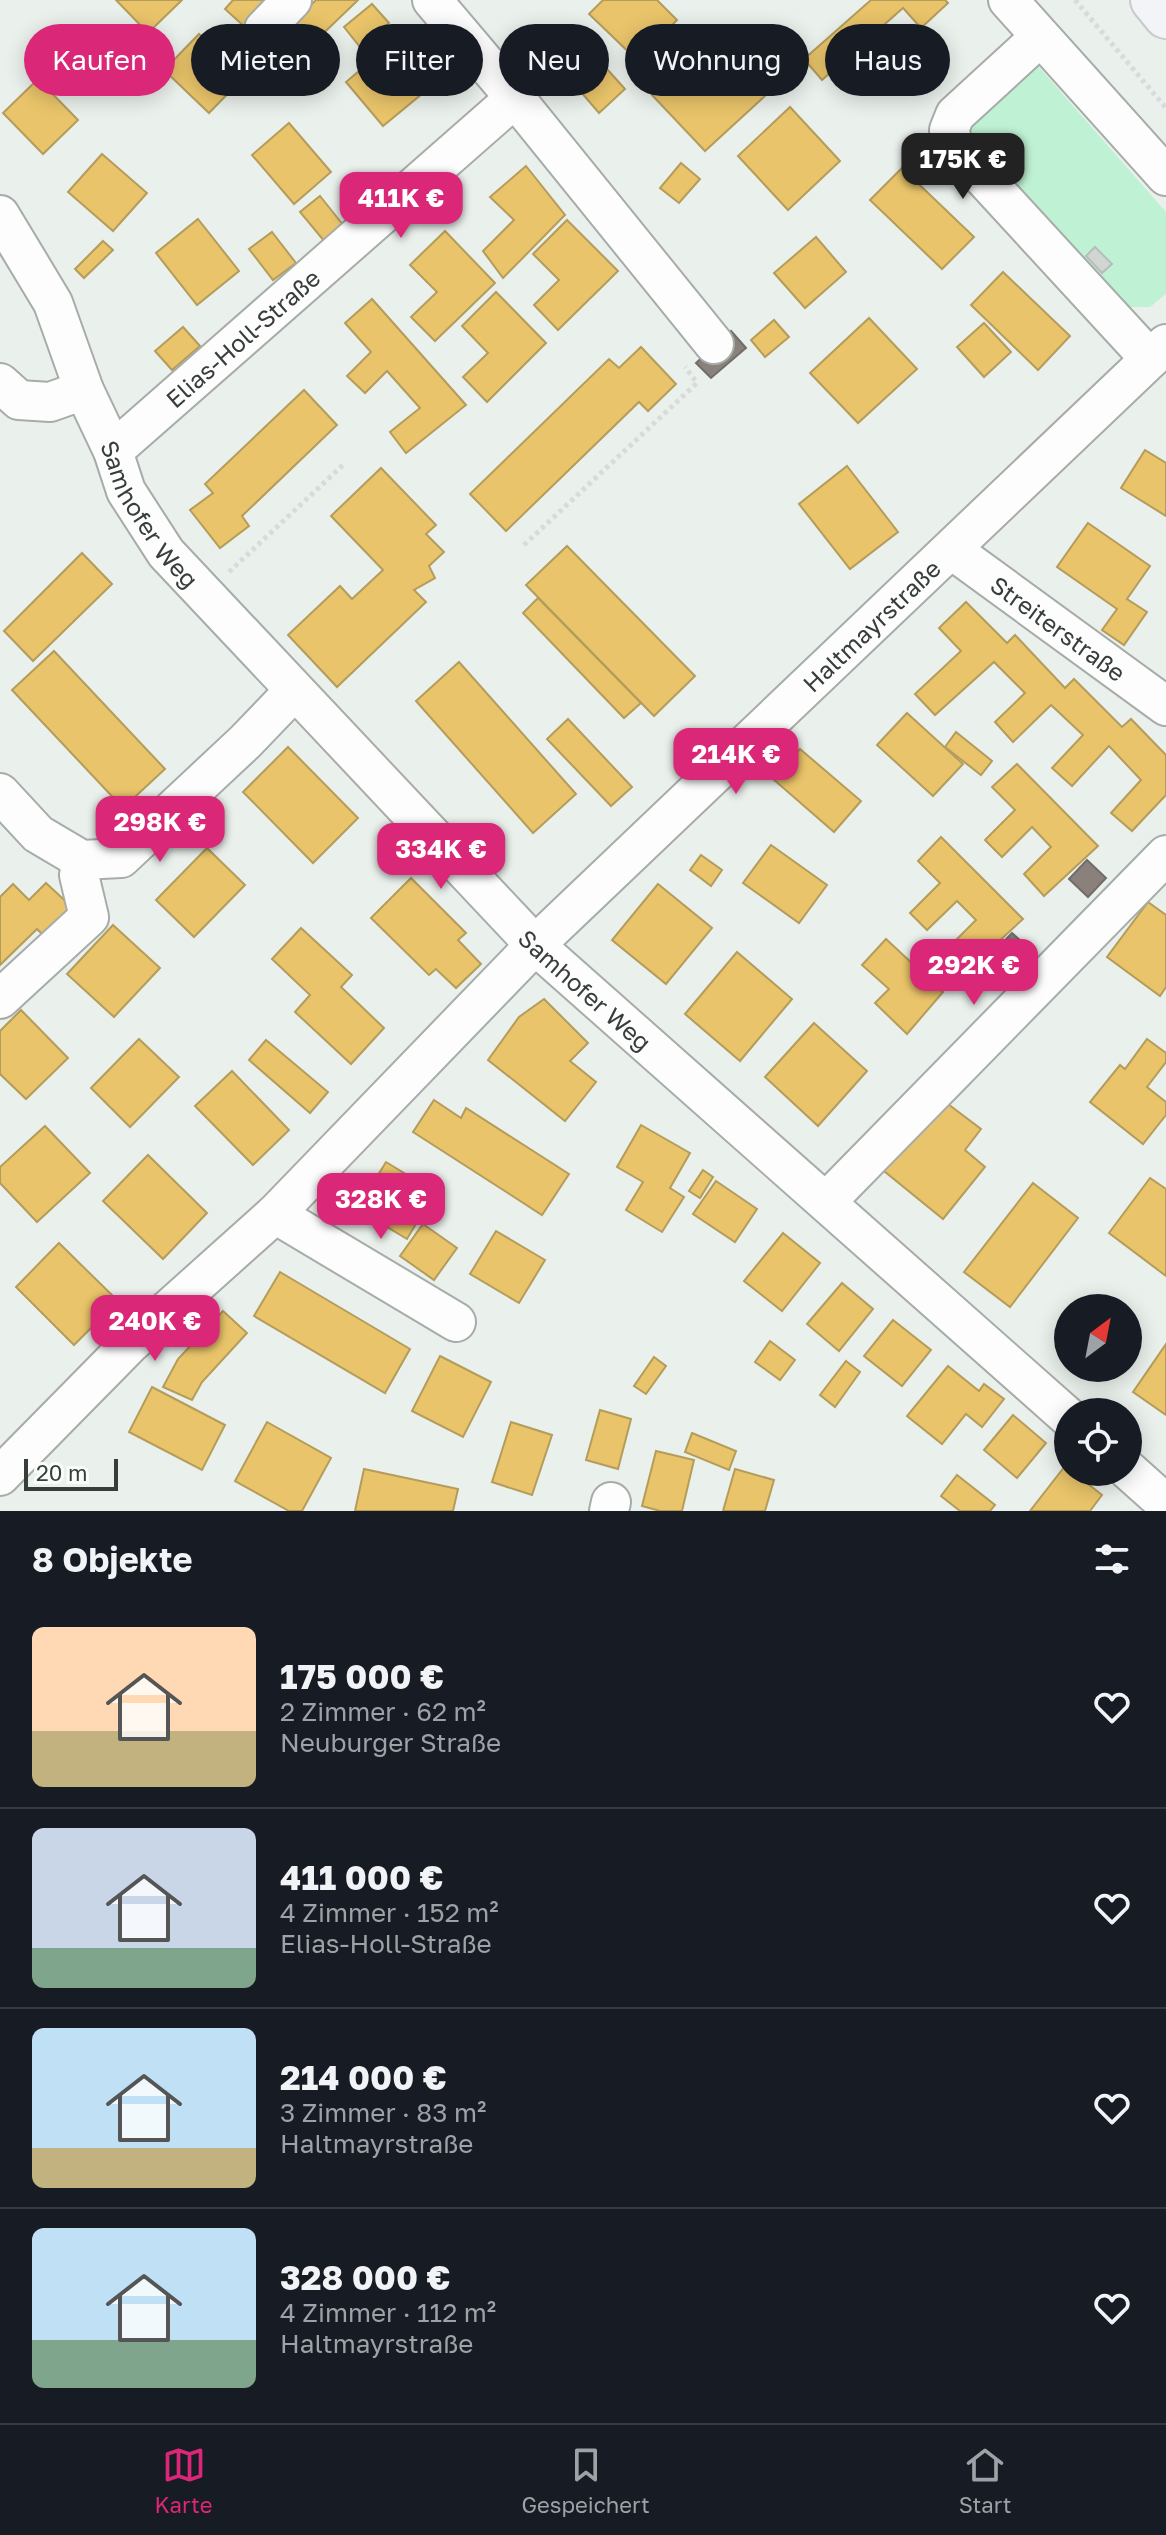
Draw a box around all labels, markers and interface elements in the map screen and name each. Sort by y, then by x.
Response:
chip: Kaufen [24,24,175,96]
chip: Mieten [191,24,340,96]
chip: Filter [356,24,483,96]
chip: Neu [499,24,609,96]
chip: Wohnung [625,24,809,96]
chip: Haus [825,24,950,96]
pin: 175K € [898,133,1028,201]
text: 175K € [919,143,1007,174]
pin: 411K € [336,172,466,240]
text: 411K € [358,182,444,213]
street label: Elias-Holl-Straße [159,262,325,413]
street label: Samhofer Weg [95,435,205,593]
street label: Haltmayrstraße [796,553,946,697]
street label: Streiterstraße [986,569,1132,687]
pin: 214K € [671,728,801,796]
text: 214K € [691,738,781,769]
pin: 298K € [95,796,225,864]
text: 298K € [114,806,206,837]
pin: 334K € [376,823,506,891]
text: 334K € [395,833,487,864]
street label: Samhofer Weg [513,923,658,1056]
pin: 292K € [909,939,1039,1007]
text: 292K € [928,949,1020,980]
pin: 328K € [316,1173,446,1241]
text: 328K € [335,1183,427,1214]
north arrow [1054,1294,1142,1382]
map controls [1054,1294,1142,1486]
pin: 240K € [90,1295,220,1363]
text: 240K € [109,1305,201,1336]
button: locate [1054,1398,1142,1486]
scale bar [24,1455,118,1491]
text: 20 m [36,1459,87,1486]
icon: filters [1090,1537,1134,1581]
text: 8 Objekte [32,1539,193,1579]
text: 175 000 € [280,1656,444,1696]
icon: home [96,1659,192,1755]
icon: heart [1090,1685,1134,1729]
text: 2 Zimmer · 62 m² [280,1696,486,1727]
text: Neuburger Straße [280,1727,501,1758]
text: 411 000 € [280,1857,444,1897]
icon: home [96,1860,192,1956]
icon: heart [1090,1886,1134,1930]
text: 4 Zimmer · 152 m² [280,1897,499,1928]
text: Elias-Holl-Straße [280,1928,492,1959]
text: 214 000 € [280,2057,447,2097]
icon: home [96,2060,192,2156]
icon: heart [1090,2086,1134,2130]
text: 3 Zimmer · 83 m² [280,2097,486,2128]
text: Haltmayrstraße [280,2128,473,2159]
text: 328 000 € [280,2257,451,2297]
icon: home [96,2260,192,2356]
icon: heart [1090,2286,1134,2330]
text: 4 Zimmer · 112 m² [280,2297,496,2328]
text: Haltmayrstraße [280,2328,473,2359]
tab: Karte [155,2443,213,2518]
tab: Gespeichert [522,2443,650,2518]
tab: Start [959,2443,1011,2518]

